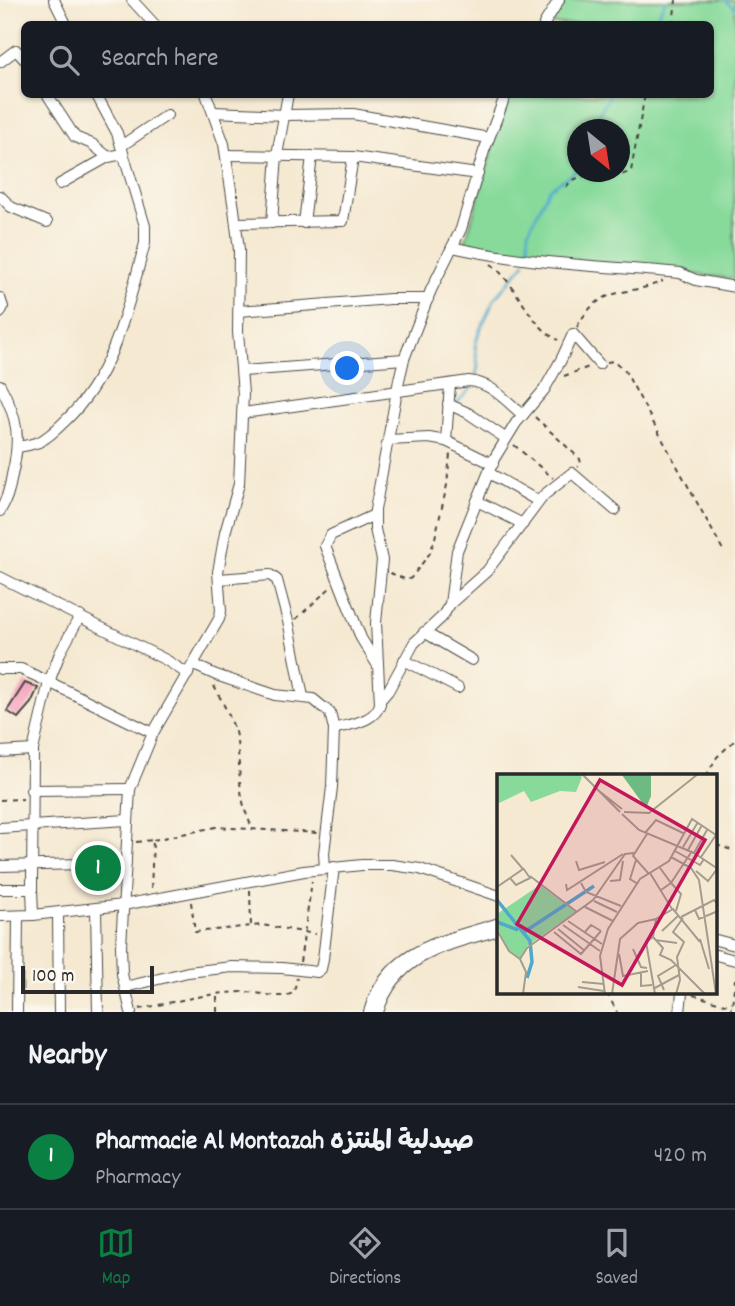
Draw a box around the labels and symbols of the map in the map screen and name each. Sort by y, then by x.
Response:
north arrow [567,119,630,182]
your location [330,351,364,385]
inset map [497,774,718,995]
pin: 1 [75,842,121,894]
scale bar [21,963,154,995]

